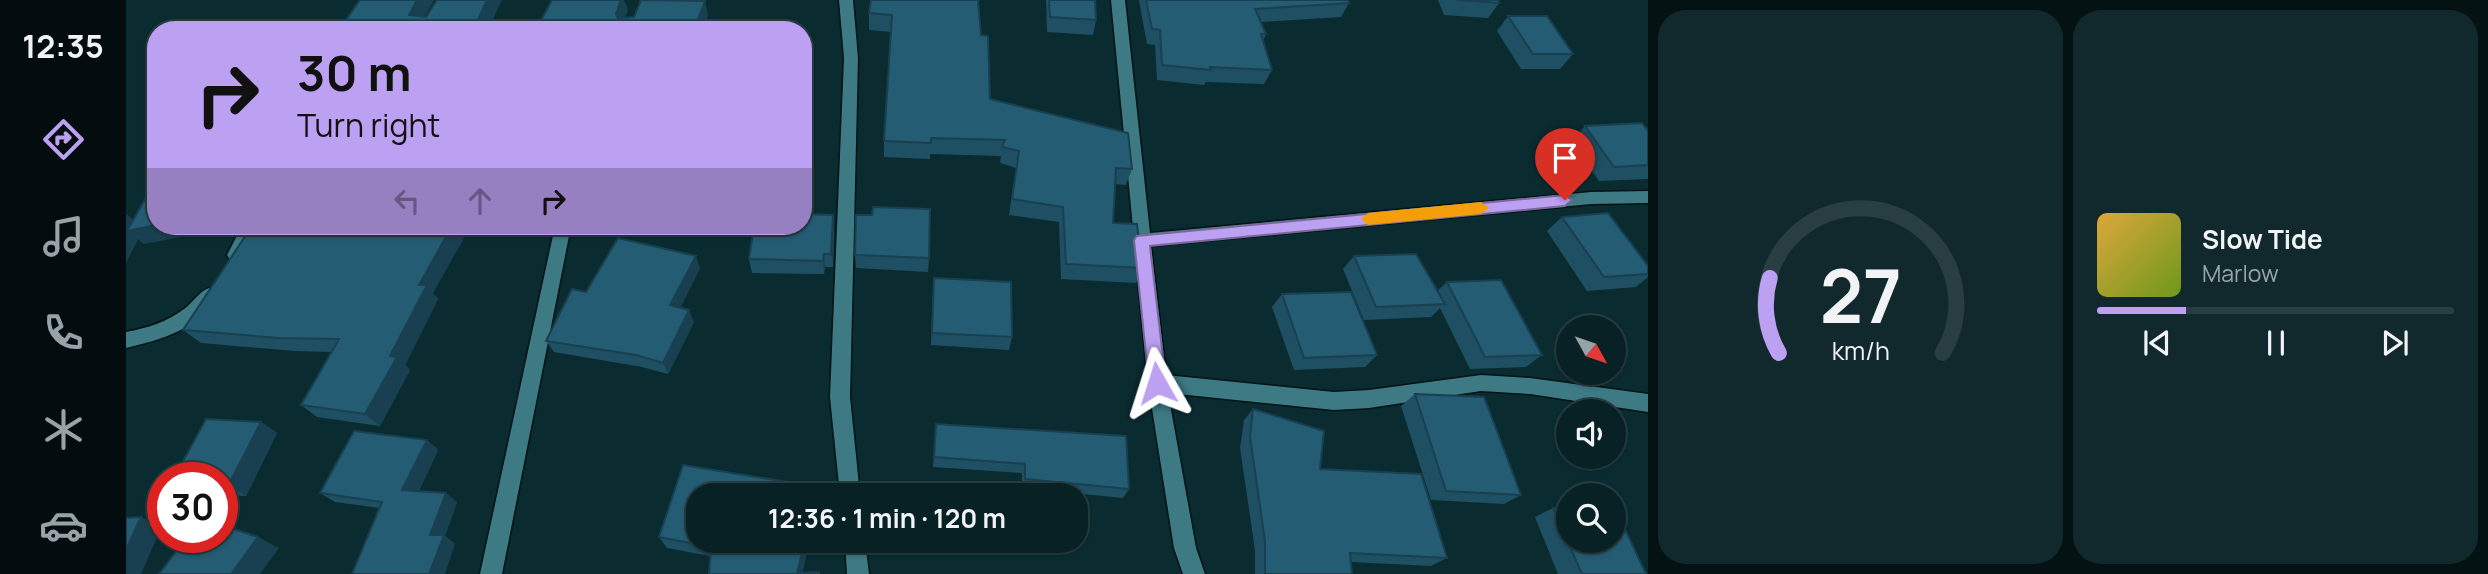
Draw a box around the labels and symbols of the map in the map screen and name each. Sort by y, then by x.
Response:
pin [1535,128,1595,200]
north arrow [1556,315,1626,385]
position arrow [1120,346,1194,420]
speed limit sign: 30 [147,462,238,553]

